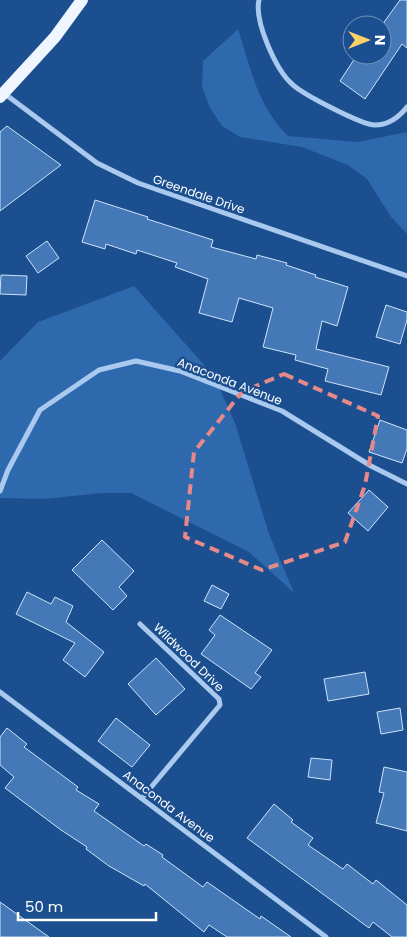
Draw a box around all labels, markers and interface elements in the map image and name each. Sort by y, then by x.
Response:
north arrow [342,15,392,65]
text: N [370,35,390,45]
street label: Greendale Drive [151,170,247,218]
street label: Anaconda Avenue [175,353,285,409]
street label: Wildwood Drive [150,619,228,695]
street label: Anaconda Avenue [120,766,218,846]
scale bar [18,890,155,922]
text: 50 m [25,896,63,917]

